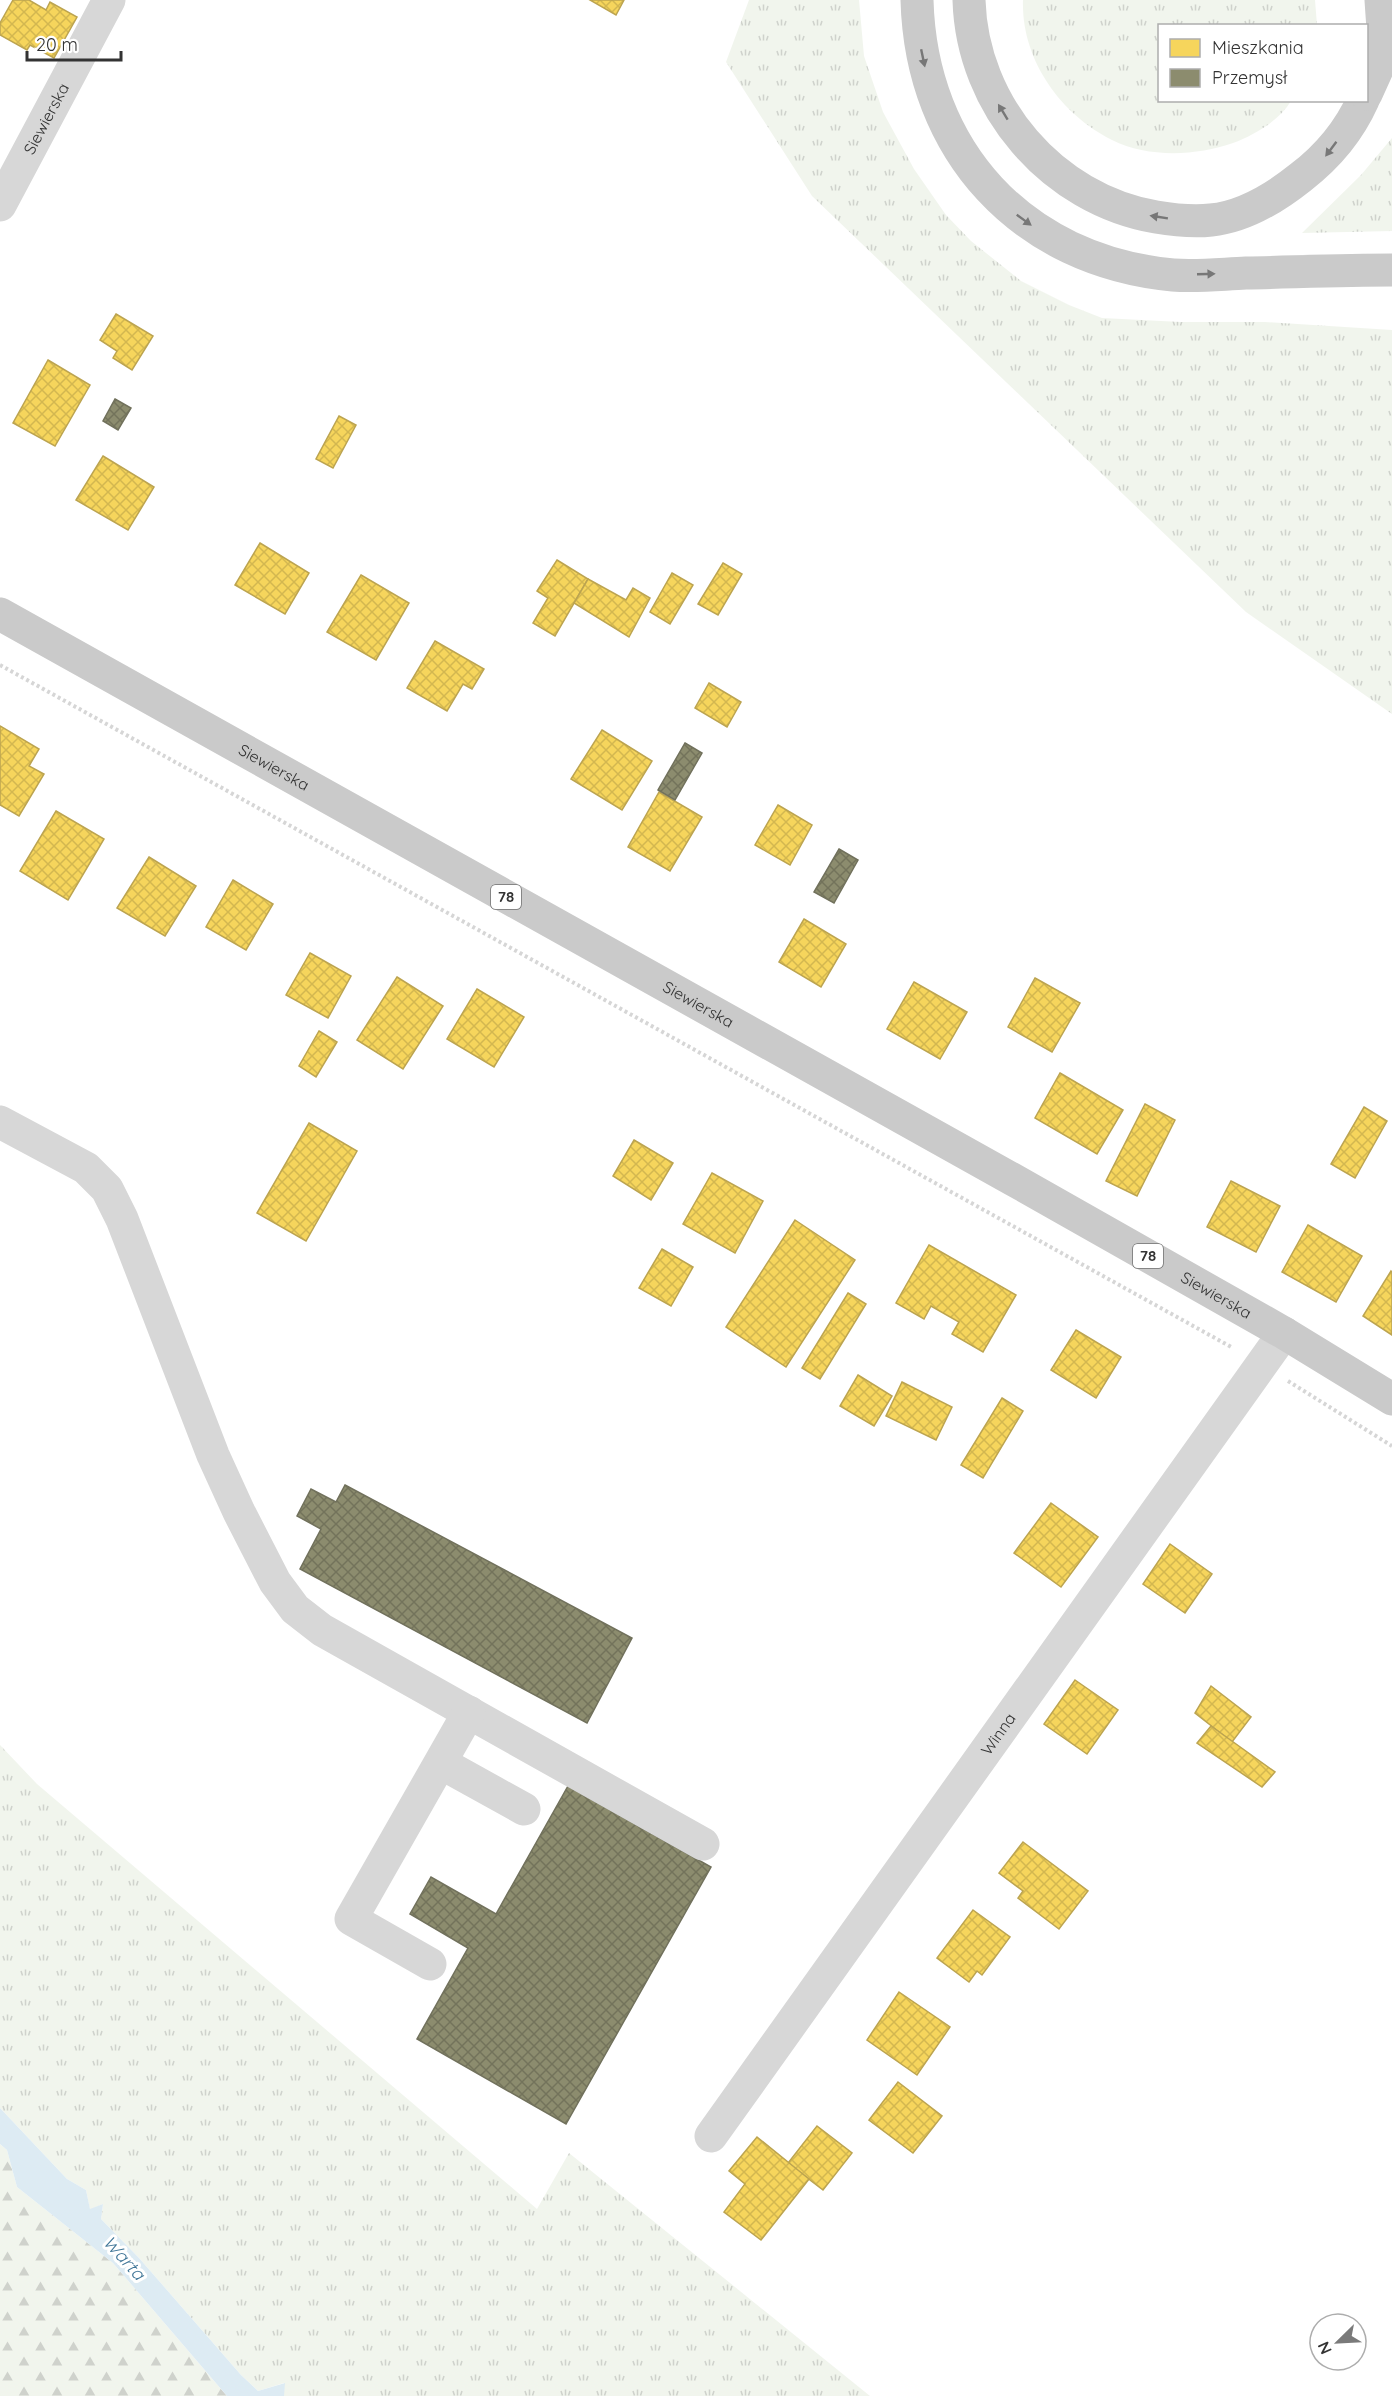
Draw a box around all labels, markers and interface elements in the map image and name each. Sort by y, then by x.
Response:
scale bar [27,24,122,62]
legend [1158,24,1368,102]
text: 20 m [36,33,78,56]
text: Mieszkania [1212,36,1304,59]
one-way arrow [919,49,928,68]
text: Przemysł [1212,66,1288,89]
street label: Siewierska [19,79,73,158]
one-way arrow [997,104,1008,120]
one-way arrow [1325,141,1337,157]
one-way arrow [1149,212,1168,221]
one-way arrow [1015,214,1031,226]
one-way arrow [1197,270,1216,279]
street label: Siewierska [235,739,313,795]
road number: 78 [491,885,521,909]
street label: Siewierska [660,976,737,1032]
road number: 78 [1133,1244,1163,1268]
street label: Siewierska [1178,1267,1255,1323]
street label: Winna [976,1709,1020,1759]
water label: Warta [98,2231,151,2286]
north arrow [1308,2312,1368,2372]
text: N [1313,2339,1336,2358]

